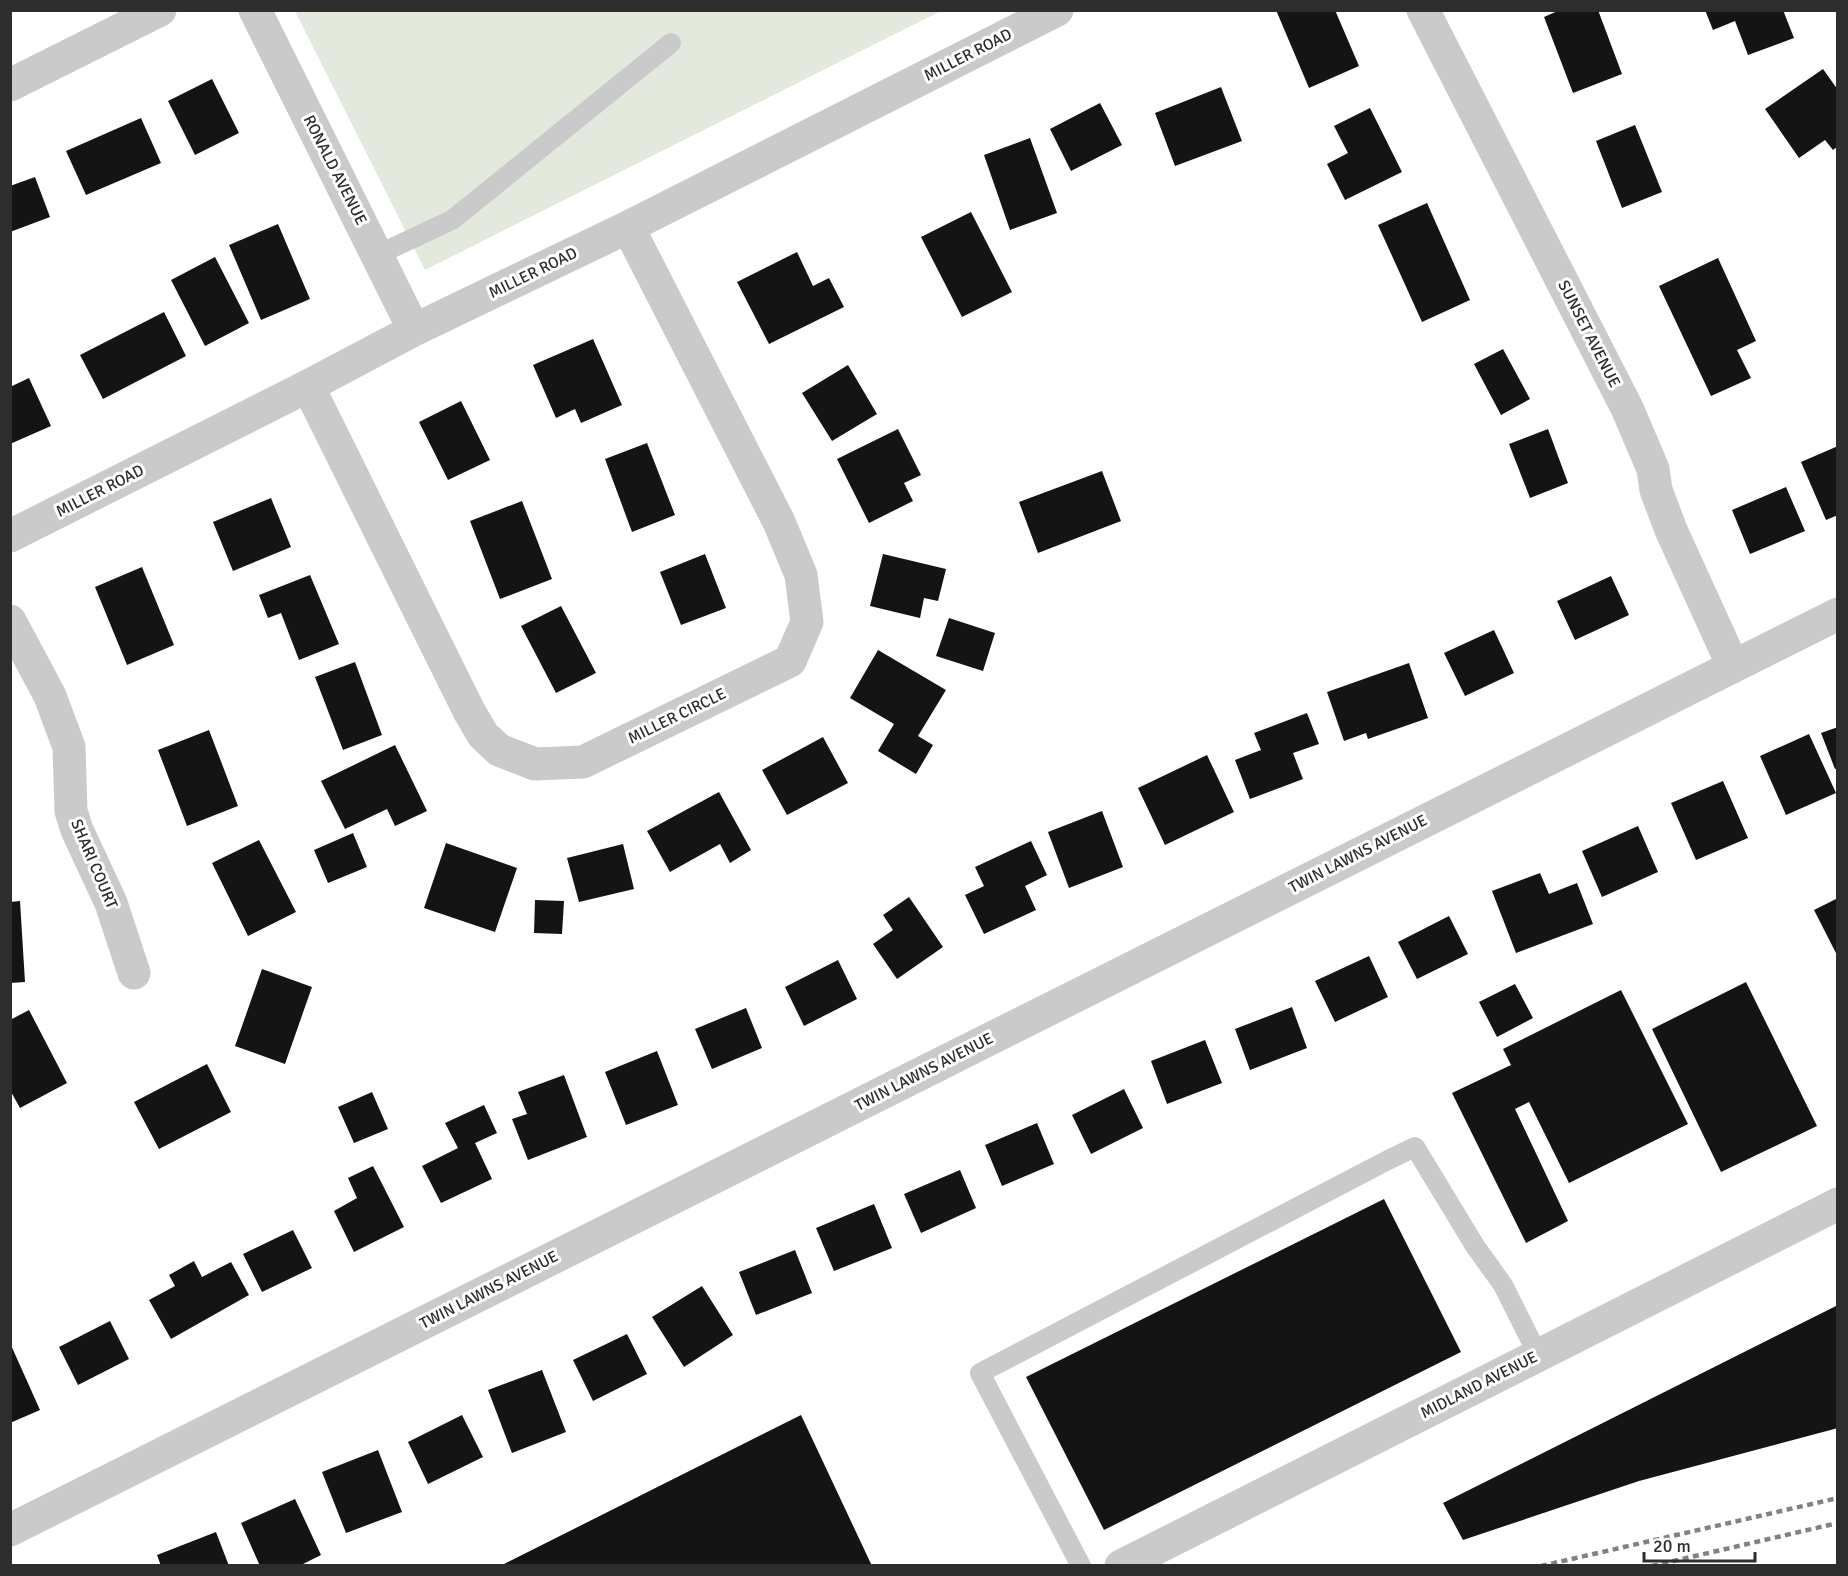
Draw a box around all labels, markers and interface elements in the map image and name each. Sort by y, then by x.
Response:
street label: MILLER ROAD [921,24,1015,86]
street label: RONALD AVENUE [299,112,371,228]
street label: MILLER ROAD [485,243,581,303]
street label: SUNSET AVENUE [1553,277,1625,391]
street label: MILLER ROAD [53,460,147,522]
street label: MILLER CIRCLE [625,684,729,748]
street label: TWIN LAWNS AVENUE [1285,810,1431,898]
street label: SHARI COURT [66,816,122,912]
street label: TWIN LAWNS AVENUE [851,1028,997,1116]
street label: TWIN LAWNS AVENUE [416,1246,562,1334]
street label: MIDLAND AVENUE [1417,1347,1541,1423]
scale bar [1644,1525,1755,1563]
text: 20 m [1653,1535,1691,1557]

